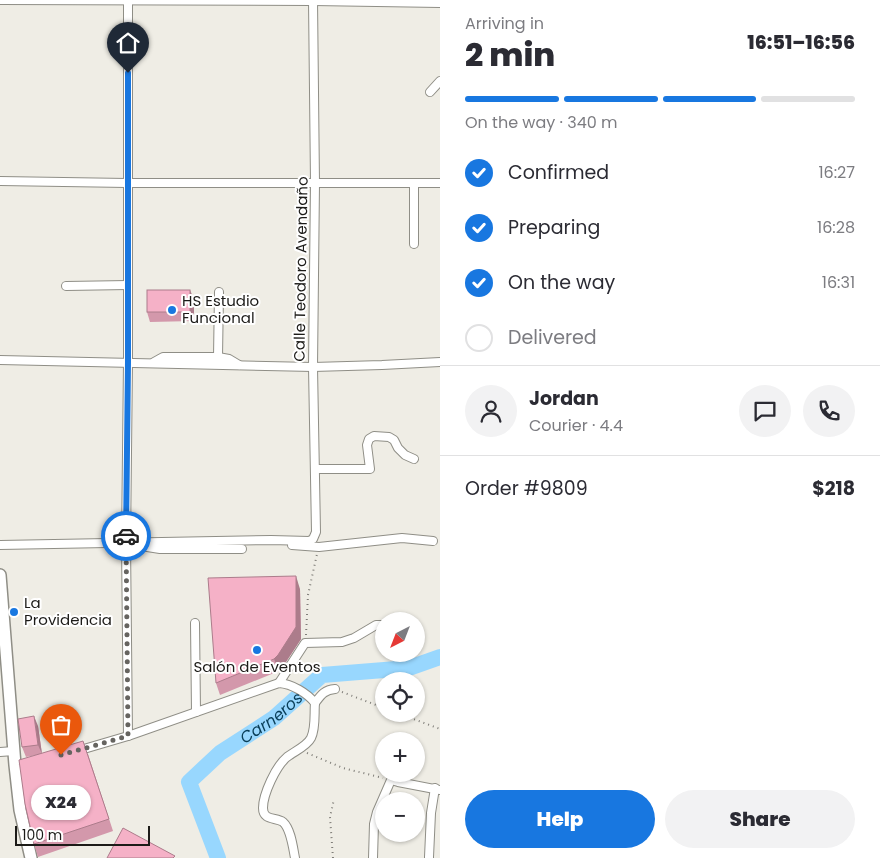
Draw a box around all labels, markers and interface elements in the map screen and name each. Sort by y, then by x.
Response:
text: Arriving in [465,12,544,35]
pin [107,22,149,73]
icon: home [114,29,142,57]
text: 16:51–16:56 [747,29,855,56]
text: 2 min [465,32,555,77]
text: On the way · 340 m [465,111,618,134]
icon: check [465,159,493,187]
text: Confirmed [508,159,609,186]
text: 16:27 [818,161,855,184]
street label: Calle Teodoro Avendaño [288,176,313,362]
icon: check [465,214,493,242]
text: Preparing [508,214,600,241]
text: 16:28 [817,216,855,239]
icon: check [465,269,493,297]
text: On the way [508,269,615,296]
text: 16:31 [822,271,855,294]
place label: HS Estudio Funcional [182,290,259,328]
marker: HS Estudio Funcional [166,304,178,316]
text: Delivered [508,324,597,351]
button: person [465,385,517,437]
text: Jordan [529,385,599,412]
button: chat [739,385,791,437]
button: phone [803,385,855,437]
text: Courier · 4.4 [529,414,623,437]
text: Order #9809 [465,475,588,502]
text: $218 [812,475,855,502]
courier [101,511,151,561]
icon: car [112,522,140,550]
place label: La Providencia [24,592,112,630]
marker: La Providencia [8,606,20,618]
north arrow [375,612,425,662]
map controls [375,612,425,842]
marker: Salón de Eventos [251,644,263,656]
place label: Salón de Eventos [193,656,321,677]
button: locate [375,672,425,722]
water label: Carneros [235,687,308,749]
pin [40,704,82,755]
icon: bag [47,711,75,739]
button: + [375,732,425,782]
callout: X24 [31,785,91,820]
button: Help [465,790,655,848]
button: Share [665,790,855,848]
text: X24 [45,791,77,814]
button: − [375,792,425,842]
scale bar [15,823,150,846]
text: 100 m [22,825,62,845]

